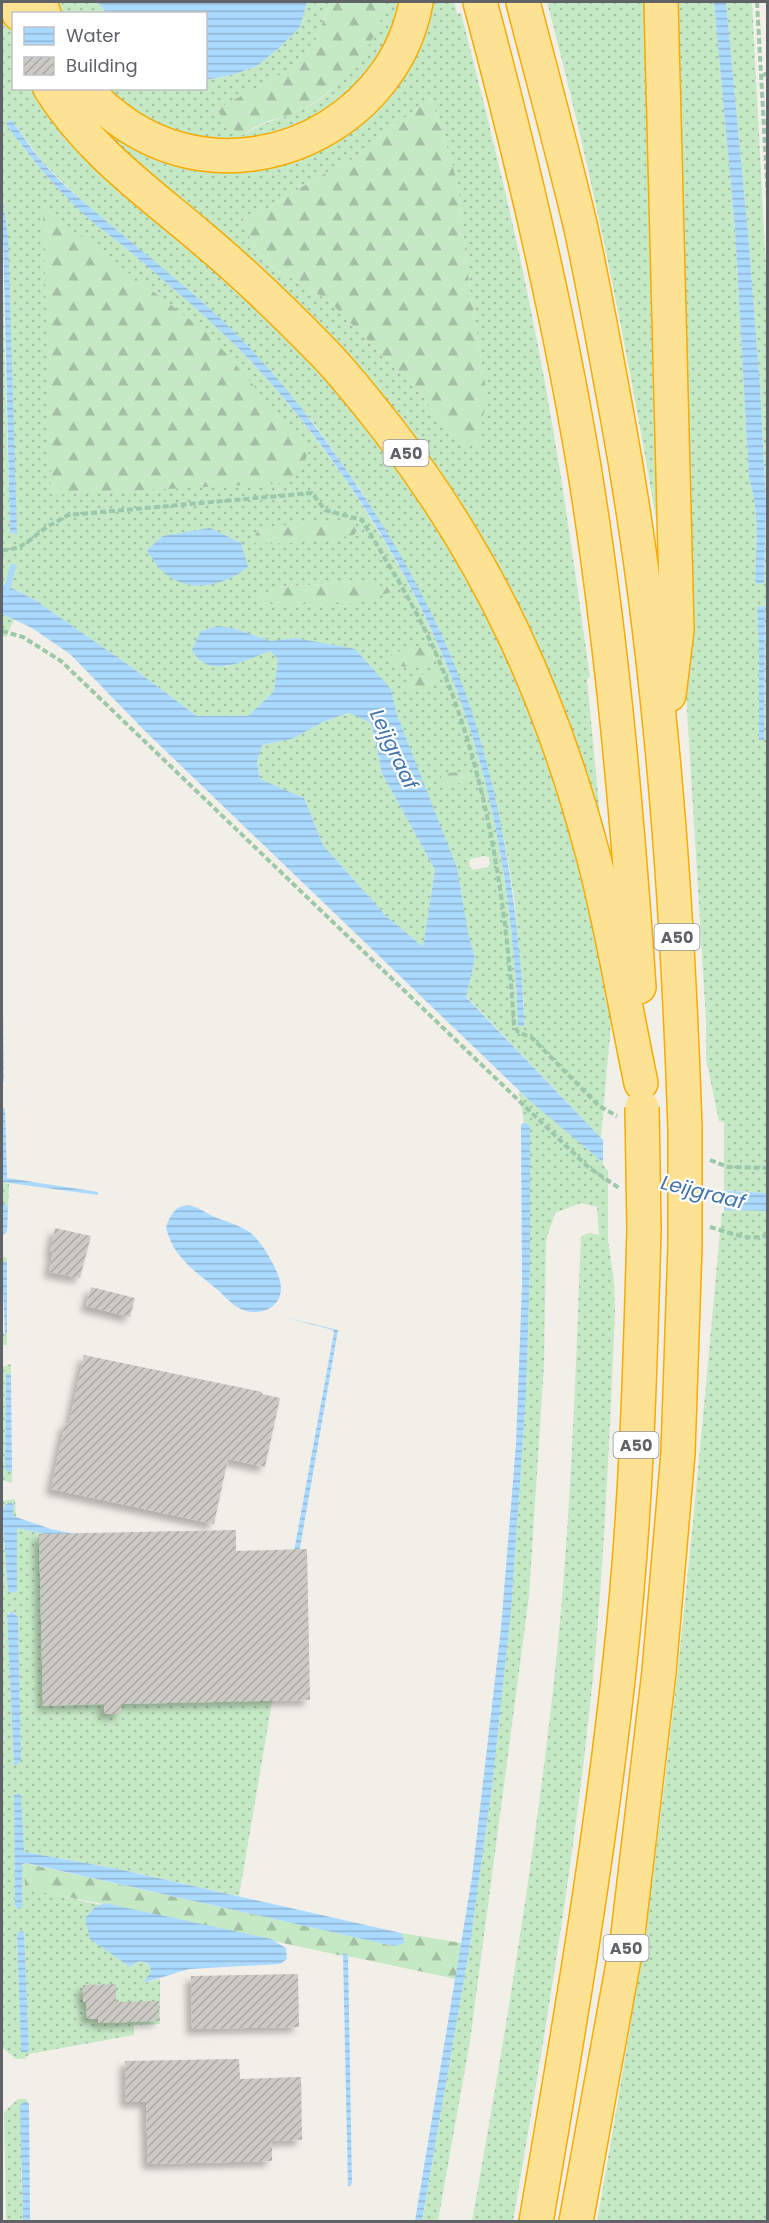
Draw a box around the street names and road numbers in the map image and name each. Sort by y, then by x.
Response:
road number: A50 [384,440,428,466]
road number: A50 [654,924,700,950]
road number: A50 [614,1432,658,1458]
road number: A50 [604,1935,648,1961]

